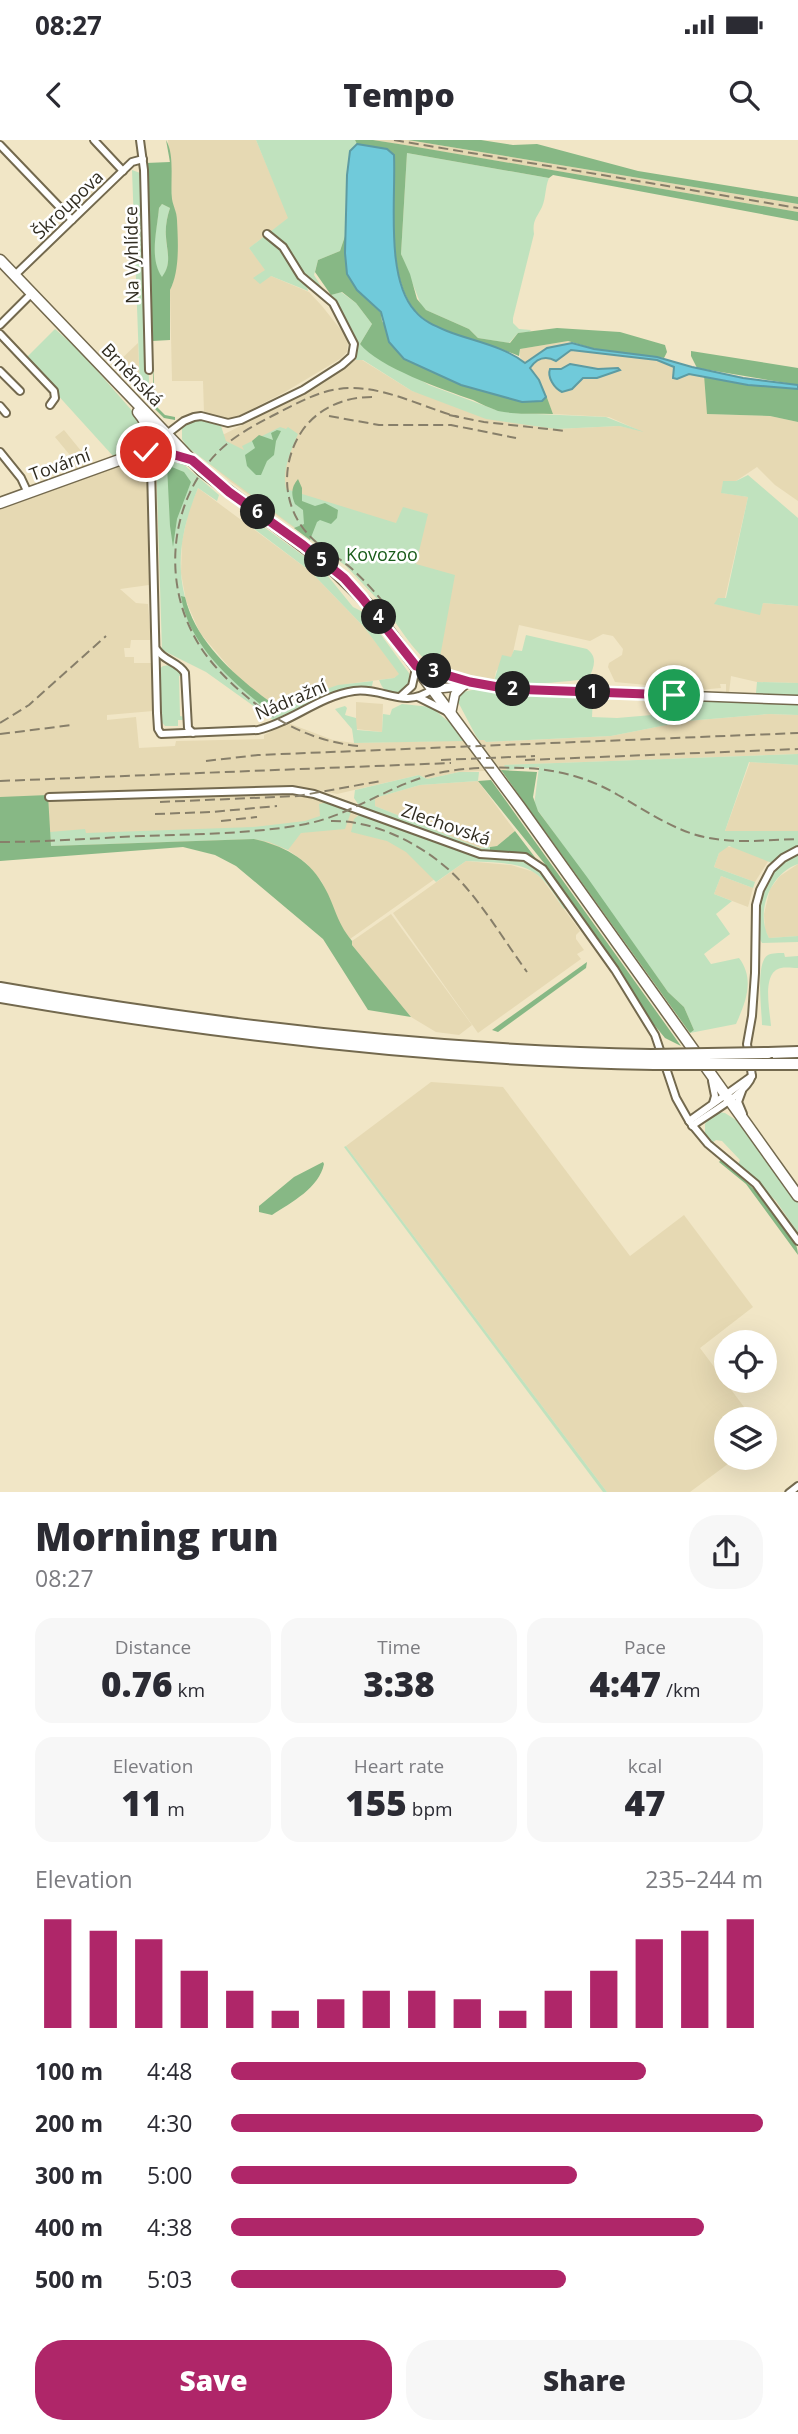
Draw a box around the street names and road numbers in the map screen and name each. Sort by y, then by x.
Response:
street label: Škroupova [27,165,108,244]
street label: Na Vyhlídce [118,206,144,304]
street label: Brněnská [97,337,169,411]
street label: Tovární [26,442,94,486]
street label: Nádražní [251,673,331,725]
street label: Zlechovská [399,798,494,850]

